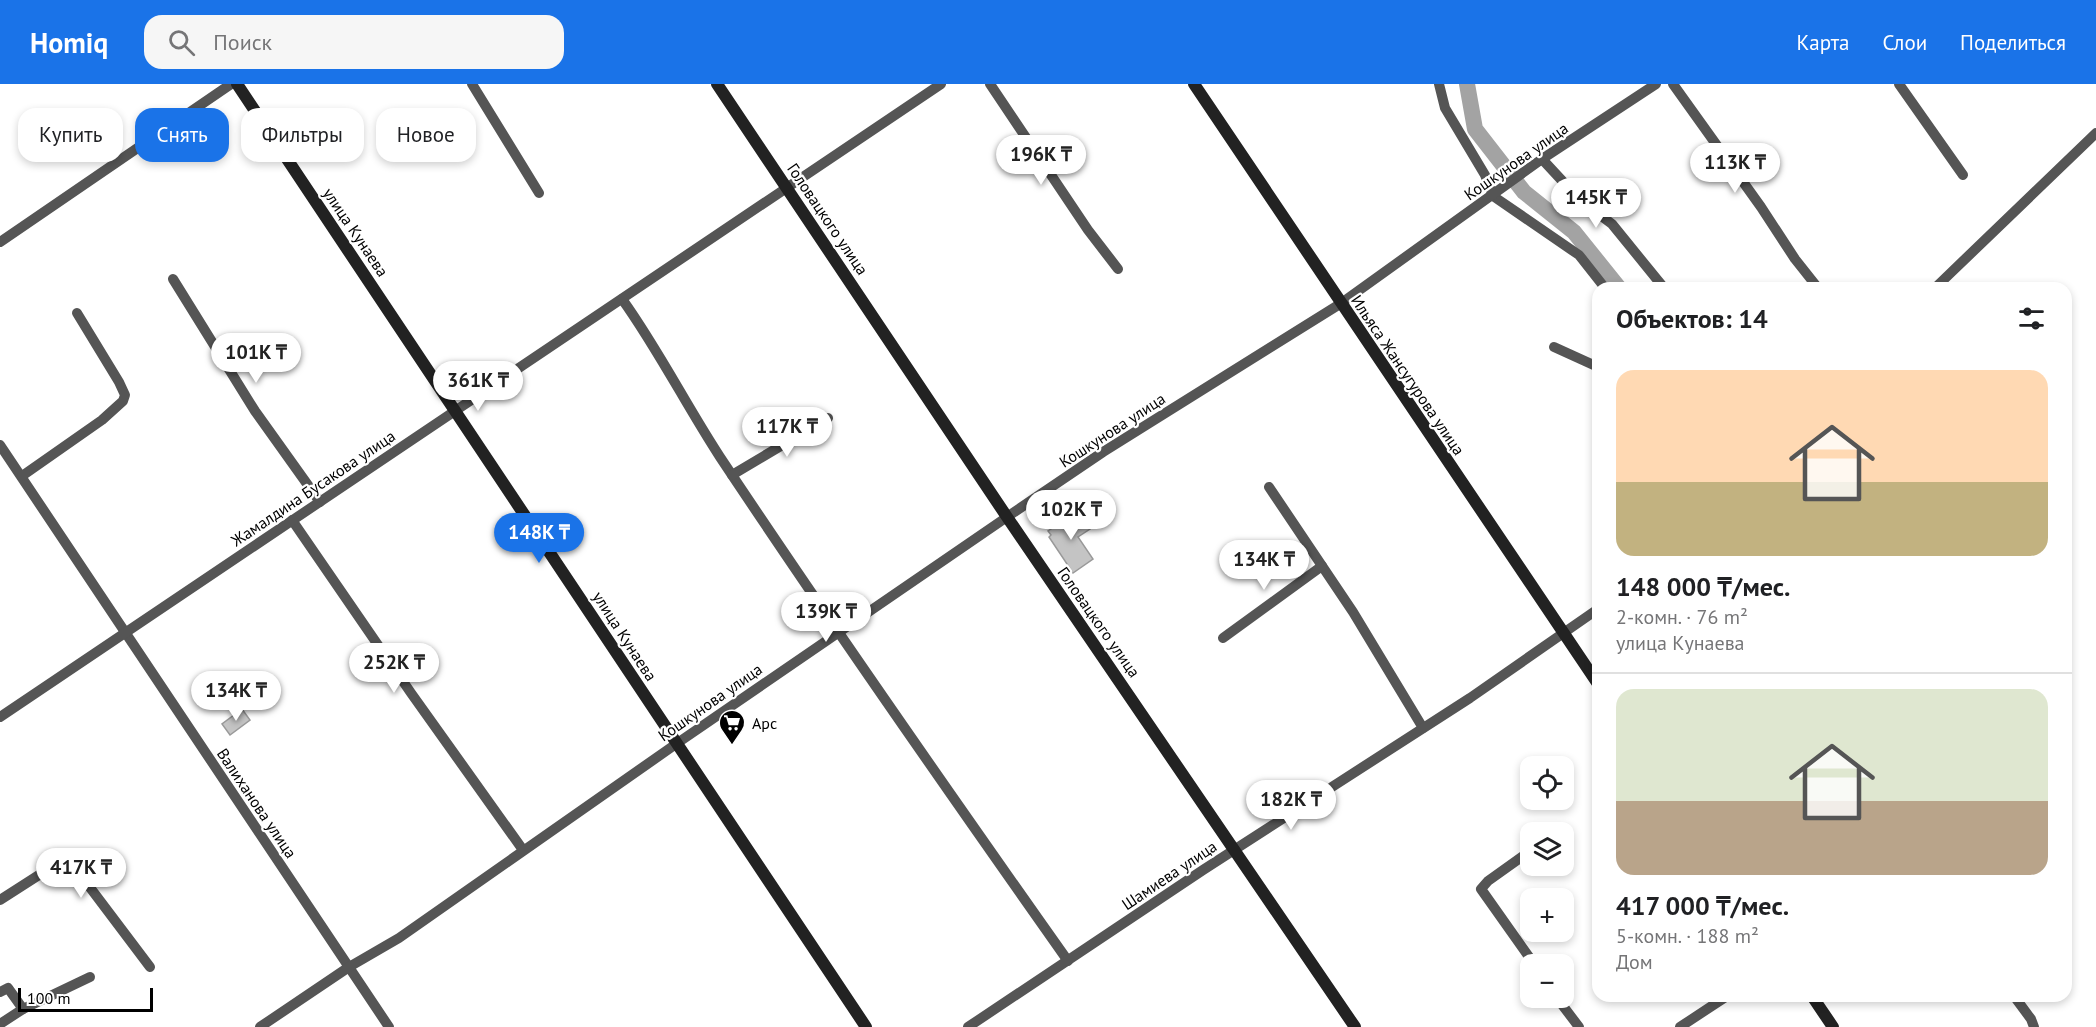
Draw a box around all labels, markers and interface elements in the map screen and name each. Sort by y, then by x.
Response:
search box [144,15,564,69]
text: Homiq [30,24,108,61]
icon: search [165,26,198,59]
text: Поиск [213,28,272,56]
text: Карта [1796,29,1849,56]
text: Слои [1882,29,1927,56]
text: Поделиться [1960,29,2066,56]
chip: Купить [18,108,123,162]
chip: Снять [135,108,229,162]
chip: Фильтры [241,108,364,162]
chip: Новое [376,108,476,162]
street label: Кошкунова улица [1460,118,1572,204]
pin: 196K ₸ [992,135,1090,186]
text: 196K ₸ [1010,141,1072,167]
pin: 113K ₸ [1686,143,1784,194]
text: 113K ₸ [1704,149,1766,175]
street label: Головацкого улица [783,159,873,279]
pin: 145K ₸ [1547,178,1645,229]
street label: улица Кунаева [319,184,393,280]
text: 145K ₸ [1565,184,1627,210]
street label: Ильяса Жансугурова улица [1347,291,1469,459]
text: Объектов: 14 [1616,302,1768,335]
icon: filters [2015,302,2048,335]
pin: 101K ₸ [207,333,305,384]
text: 101K ₸ [225,339,287,365]
pin: 361K ₸ [429,361,527,412]
text: 361K ₸ [447,367,509,393]
street label: Кошкунова улица [1055,388,1169,472]
pin: 117K ₸ [738,407,836,458]
icon: home [1778,409,1886,517]
text: 117K ₸ [756,413,818,439]
street label: Жамалдина Бусакова улица [226,426,399,551]
pin: 102K ₸ [1022,490,1120,541]
text: 102K ₸ [1040,496,1102,522]
pin: 148K ₸ [490,513,588,564]
text: 148K ₸ [508,519,570,545]
pin: 134K ₸ [1215,540,1313,591]
text: 134K ₸ [1233,546,1295,572]
street label: Головацкого улица [1053,563,1145,681]
text: 148 000 ₸/мес. [1616,570,1790,603]
street label: улица Кунаева [589,587,661,685]
pin: 139K ₸ [777,592,875,643]
text: 139K ₸ [795,598,857,624]
text: 2-комн. · 76 m² [1616,604,1748,630]
text: улица Кунаева [1616,630,1745,656]
pin: 252K ₸ [345,643,443,694]
text: 252K ₸ [363,649,425,675]
street label: Кошкунова улица [654,659,766,745]
pin: 134K ₸ [187,671,285,722]
text: 134K ₸ [205,677,267,703]
supermarket icon: Арс [717,708,747,746]
place label: Арс [752,713,777,733]
icon: home [1778,728,1886,836]
street label: Валиханова улица [213,744,301,862]
map controls [1520,756,1574,1008]
button: locate [1520,756,1574,810]
pin: 182K ₸ [1242,780,1340,831]
text: 182K ₸ [1260,786,1322,812]
button: layers [1520,822,1574,876]
street label: Шамиева улица [1118,836,1220,914]
pin: 417K ₸ [32,848,130,899]
text: 417K ₸ [50,854,112,880]
button: + [1520,888,1574,942]
text: 417 000 ₸/мес. [1616,889,1789,922]
text: 5-комн. · 188 m² [1616,923,1759,949]
text: Дом [1616,949,1653,975]
button: − [1520,954,1574,1008]
scale bar [18,985,153,1012]
text: 100 m [27,988,70,1008]

